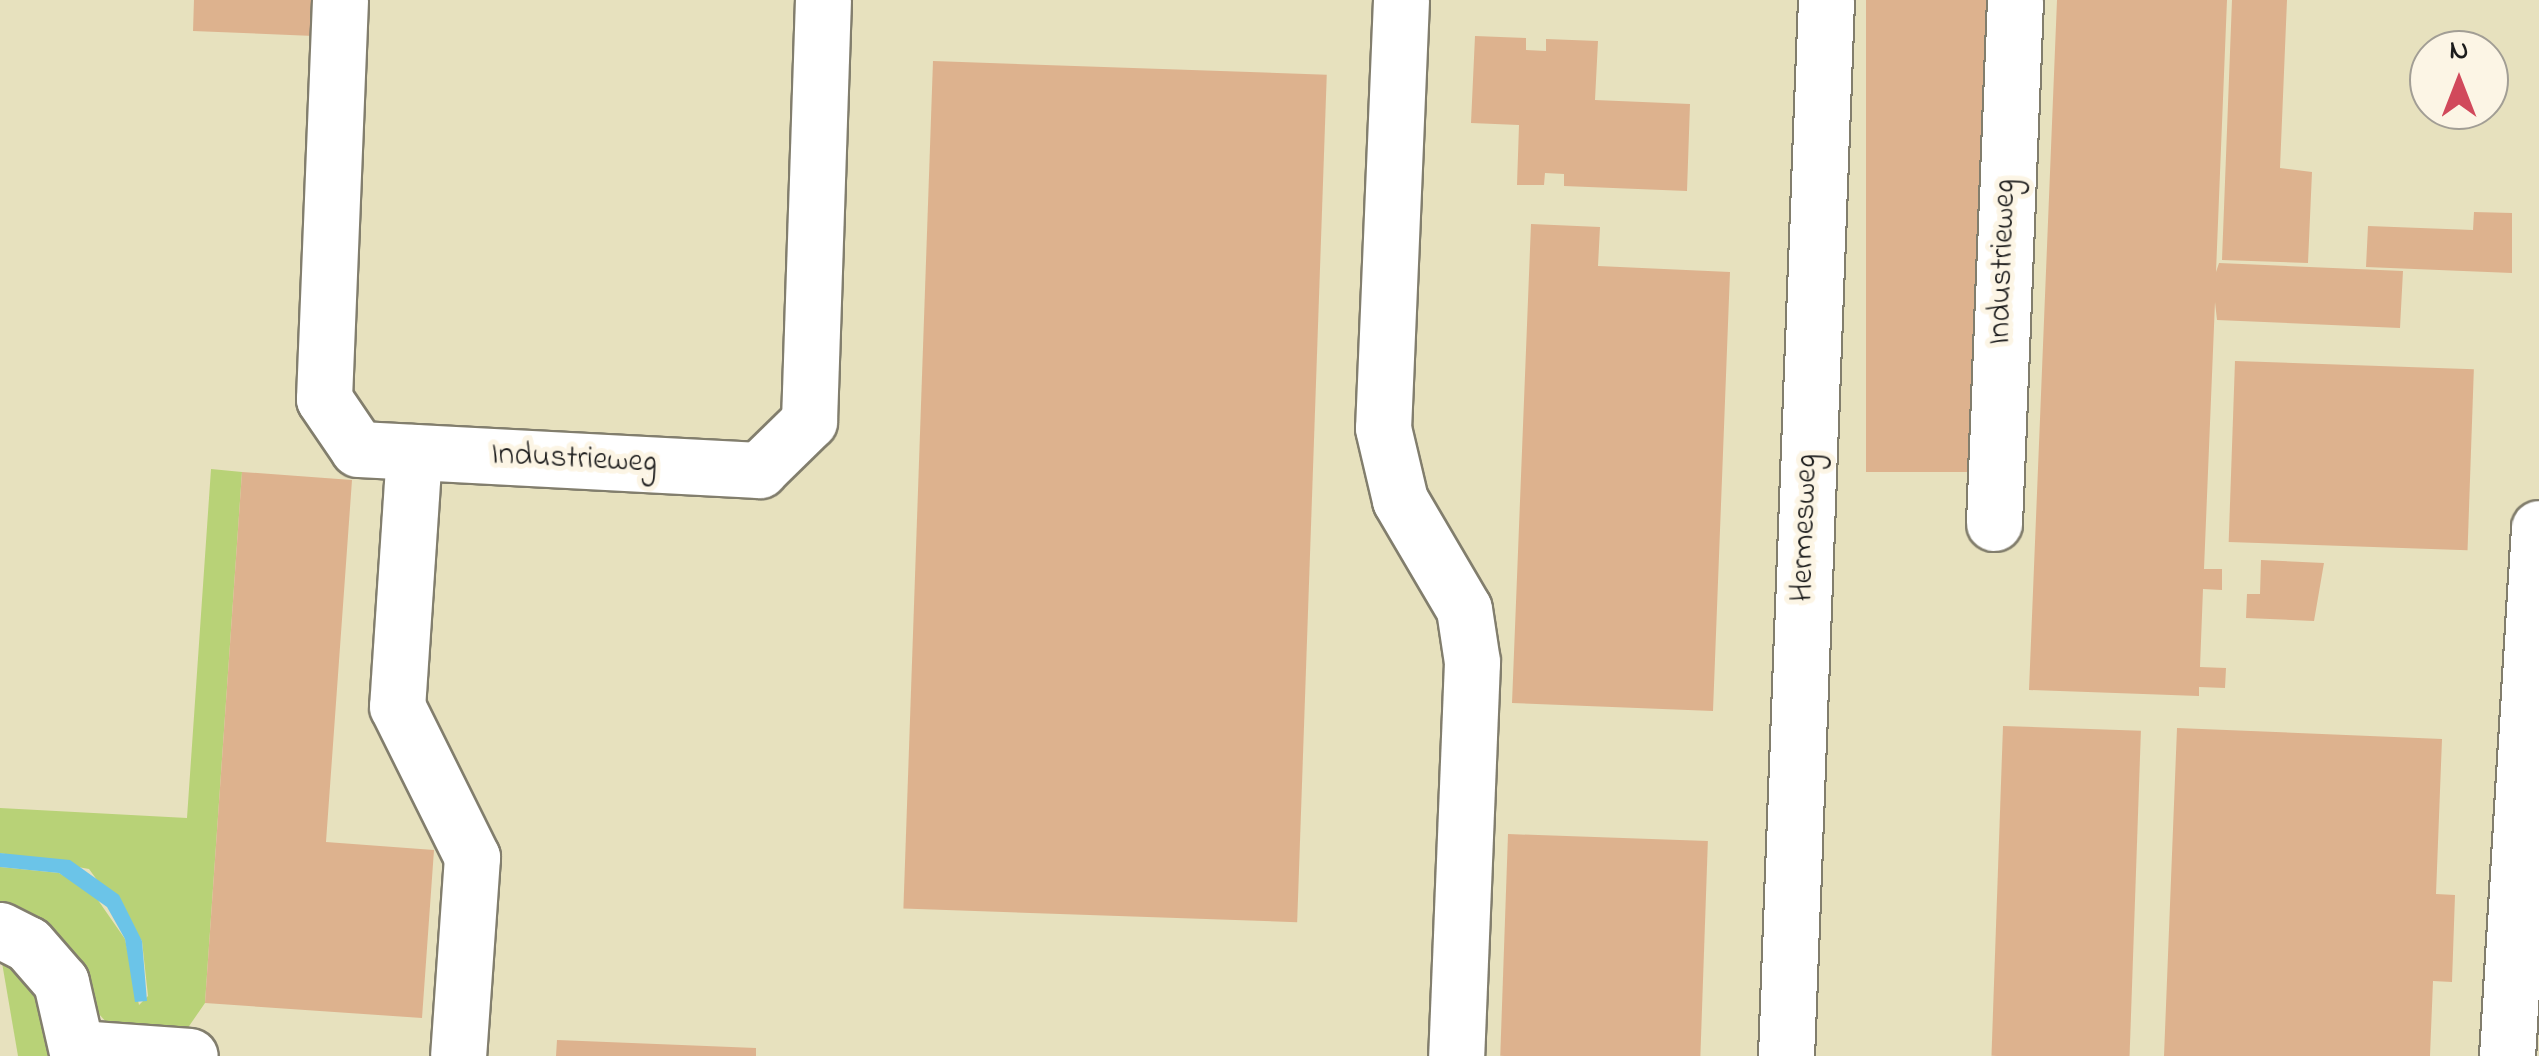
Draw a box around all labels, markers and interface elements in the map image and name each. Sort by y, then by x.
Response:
north arrow [2409,30,2509,130]
text: N [2450,31,2468,72]
street label: Industrieweg [1982,178,2026,346]
street label: Industrieweg [490,436,658,484]
street label: Hermesweg [1784,453,1828,603]

